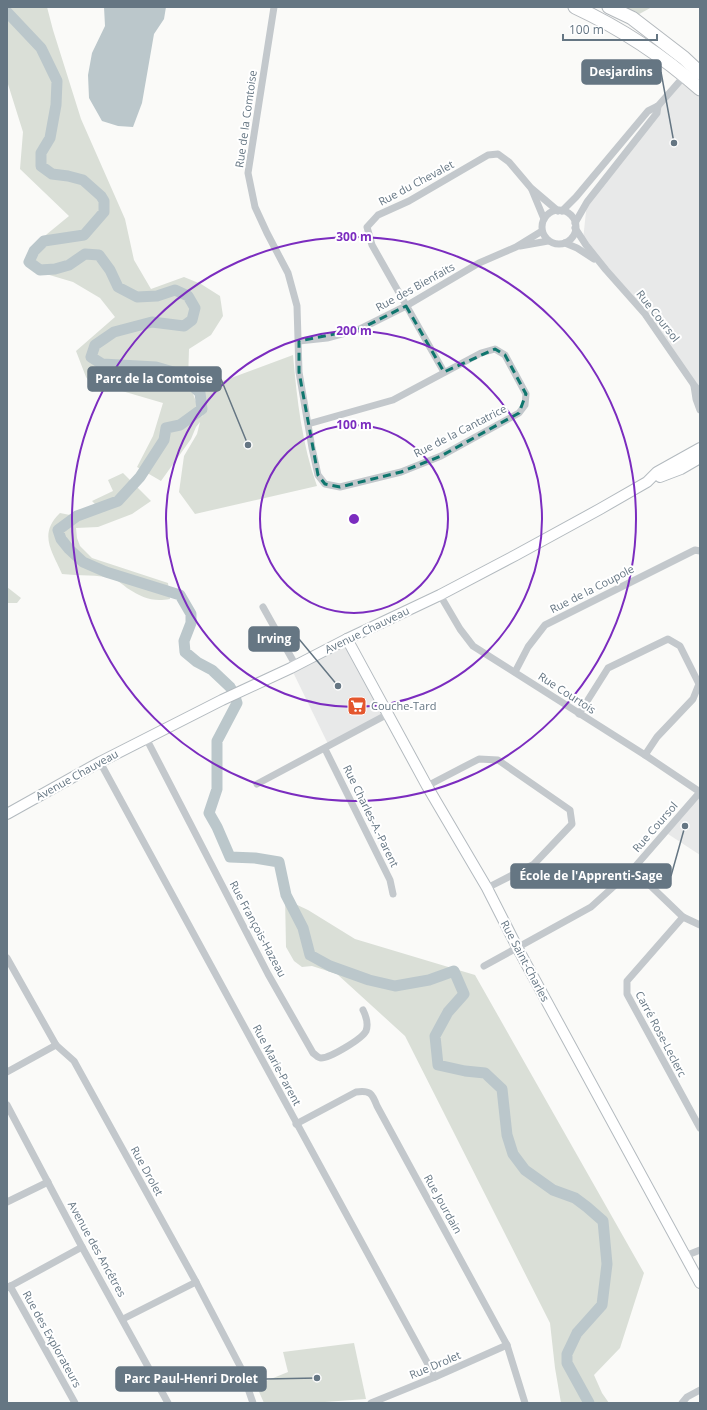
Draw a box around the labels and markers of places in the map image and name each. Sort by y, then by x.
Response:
callout: Desjardins [582,60,661,84]
callout: Parc de la Comtoise [88,367,221,391]
centre of rings [347,512,361,526]
callout: Irving [249,627,299,651]
supermarket icon: Couche-Tard [346,695,368,717]
place label: Couche-Tard [371,698,436,713]
callout: École de l'Apprenti-Sage [511,864,671,888]
callout: Parc Paul-Henri Drolet [116,1367,266,1391]

